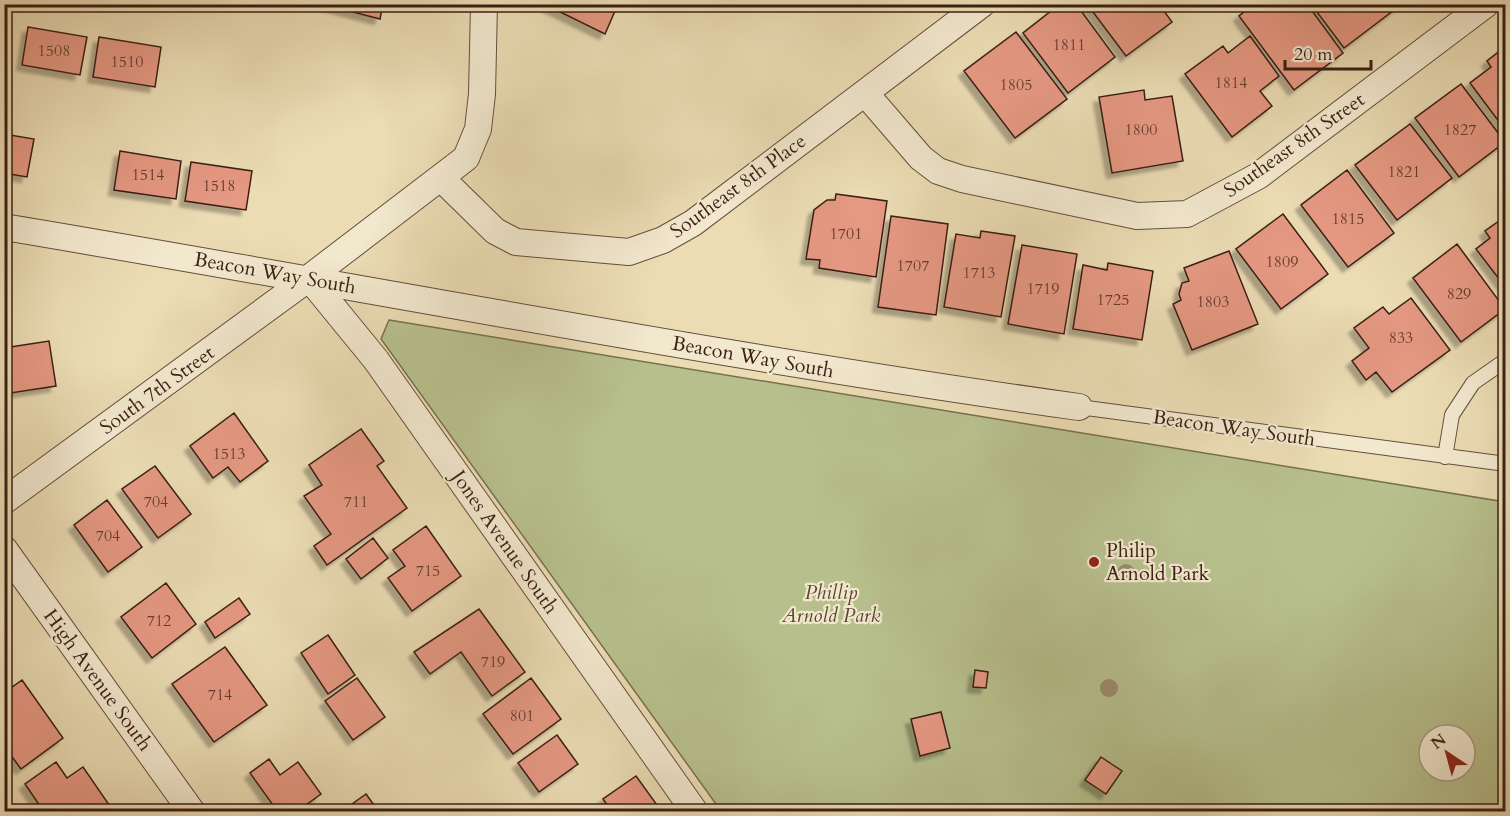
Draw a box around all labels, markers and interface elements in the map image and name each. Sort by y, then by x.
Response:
scale bar [1285,33,1370,71]
house number: 1811 [1053,34,1085,56]
house number: 1508 [38,40,70,62]
text: 20 m [1294,42,1333,67]
house number: 1510 [111,51,143,73]
house number: 1814 [1215,72,1247,94]
house number: 1805 [1000,74,1032,96]
street label: Southeast 8th Street [1218,86,1370,204]
house number: 1800 [1125,119,1157,141]
house number: 1827 [1444,119,1476,141]
street label: Southeast 8th Place [665,128,811,244]
house number: 1821 [1388,161,1420,183]
house number: 1514 [132,164,164,186]
house number: 1518 [203,175,235,197]
house number: 1815 [1332,208,1364,230]
house number: 1701 [830,223,862,245]
street label: Beacon Way South [192,245,358,301]
house number: 1809 [1266,251,1298,273]
house number: 1707 [897,255,929,277]
house number: 1713 [963,262,995,284]
house number: 1719 [1027,278,1059,300]
house number: 829 [1447,283,1471,305]
house number: 1725 [1097,289,1129,311]
house number: 1803 [1197,291,1229,313]
house number: 833 [1389,327,1413,349]
street label: Beacon Way South [670,329,836,385]
street label: South 7th Street [94,339,220,441]
street label: Beacon Way South [1151,403,1317,453]
house number: 1513 [213,443,245,465]
street label: Jones Avenue South [444,462,565,619]
house number: 704 [144,491,168,513]
house number: 711 [344,491,368,513]
house number: 704 [96,525,120,547]
place label: Philip Arnold Park [1106,537,1210,587]
marker: Philip Arnold Park [1087,555,1101,569]
house number: 715 [416,560,440,582]
park label: Phillip Arnold Park [781,579,880,629]
street label: High Avenue South [37,604,159,756]
house number: 712 [147,610,171,632]
house number: 719 [481,651,505,673]
house number: 714 [208,684,232,706]
house number: 801 [510,705,534,727]
north arrow [1417,723,1477,783]
text: N [1427,729,1451,755]

